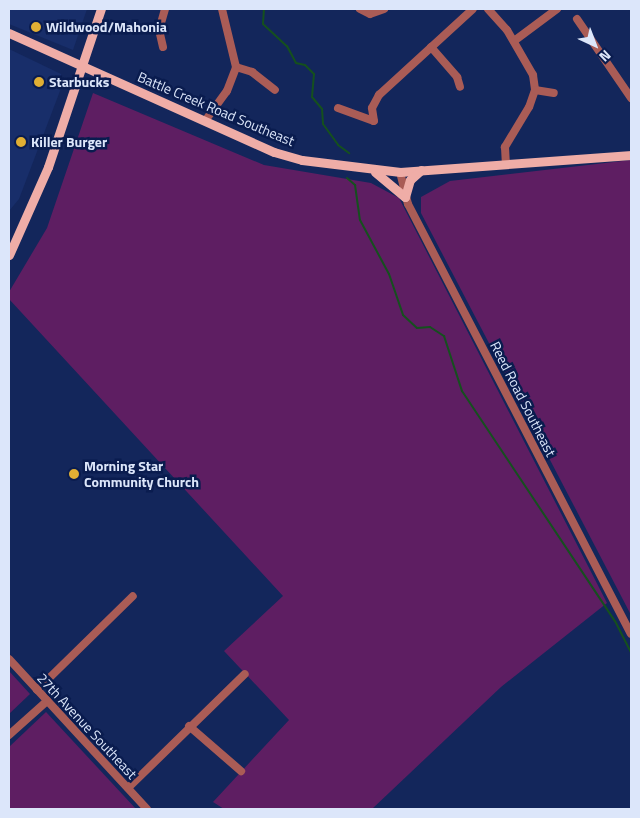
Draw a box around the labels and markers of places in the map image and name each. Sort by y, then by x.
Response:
place label: Wildwood/Mahonia [46,19,167,35]
marker: Wildwood/Mahonia [30,21,42,33]
place label: Starbucks [49,74,109,90]
marker: Starbucks [33,76,45,88]
place label: Killer Burger [31,134,107,150]
marker: Killer Burger [15,136,27,148]
place label: Morning Star Community Church [84,458,199,491]
marker: Morning Star Community Church [68,468,80,480]

